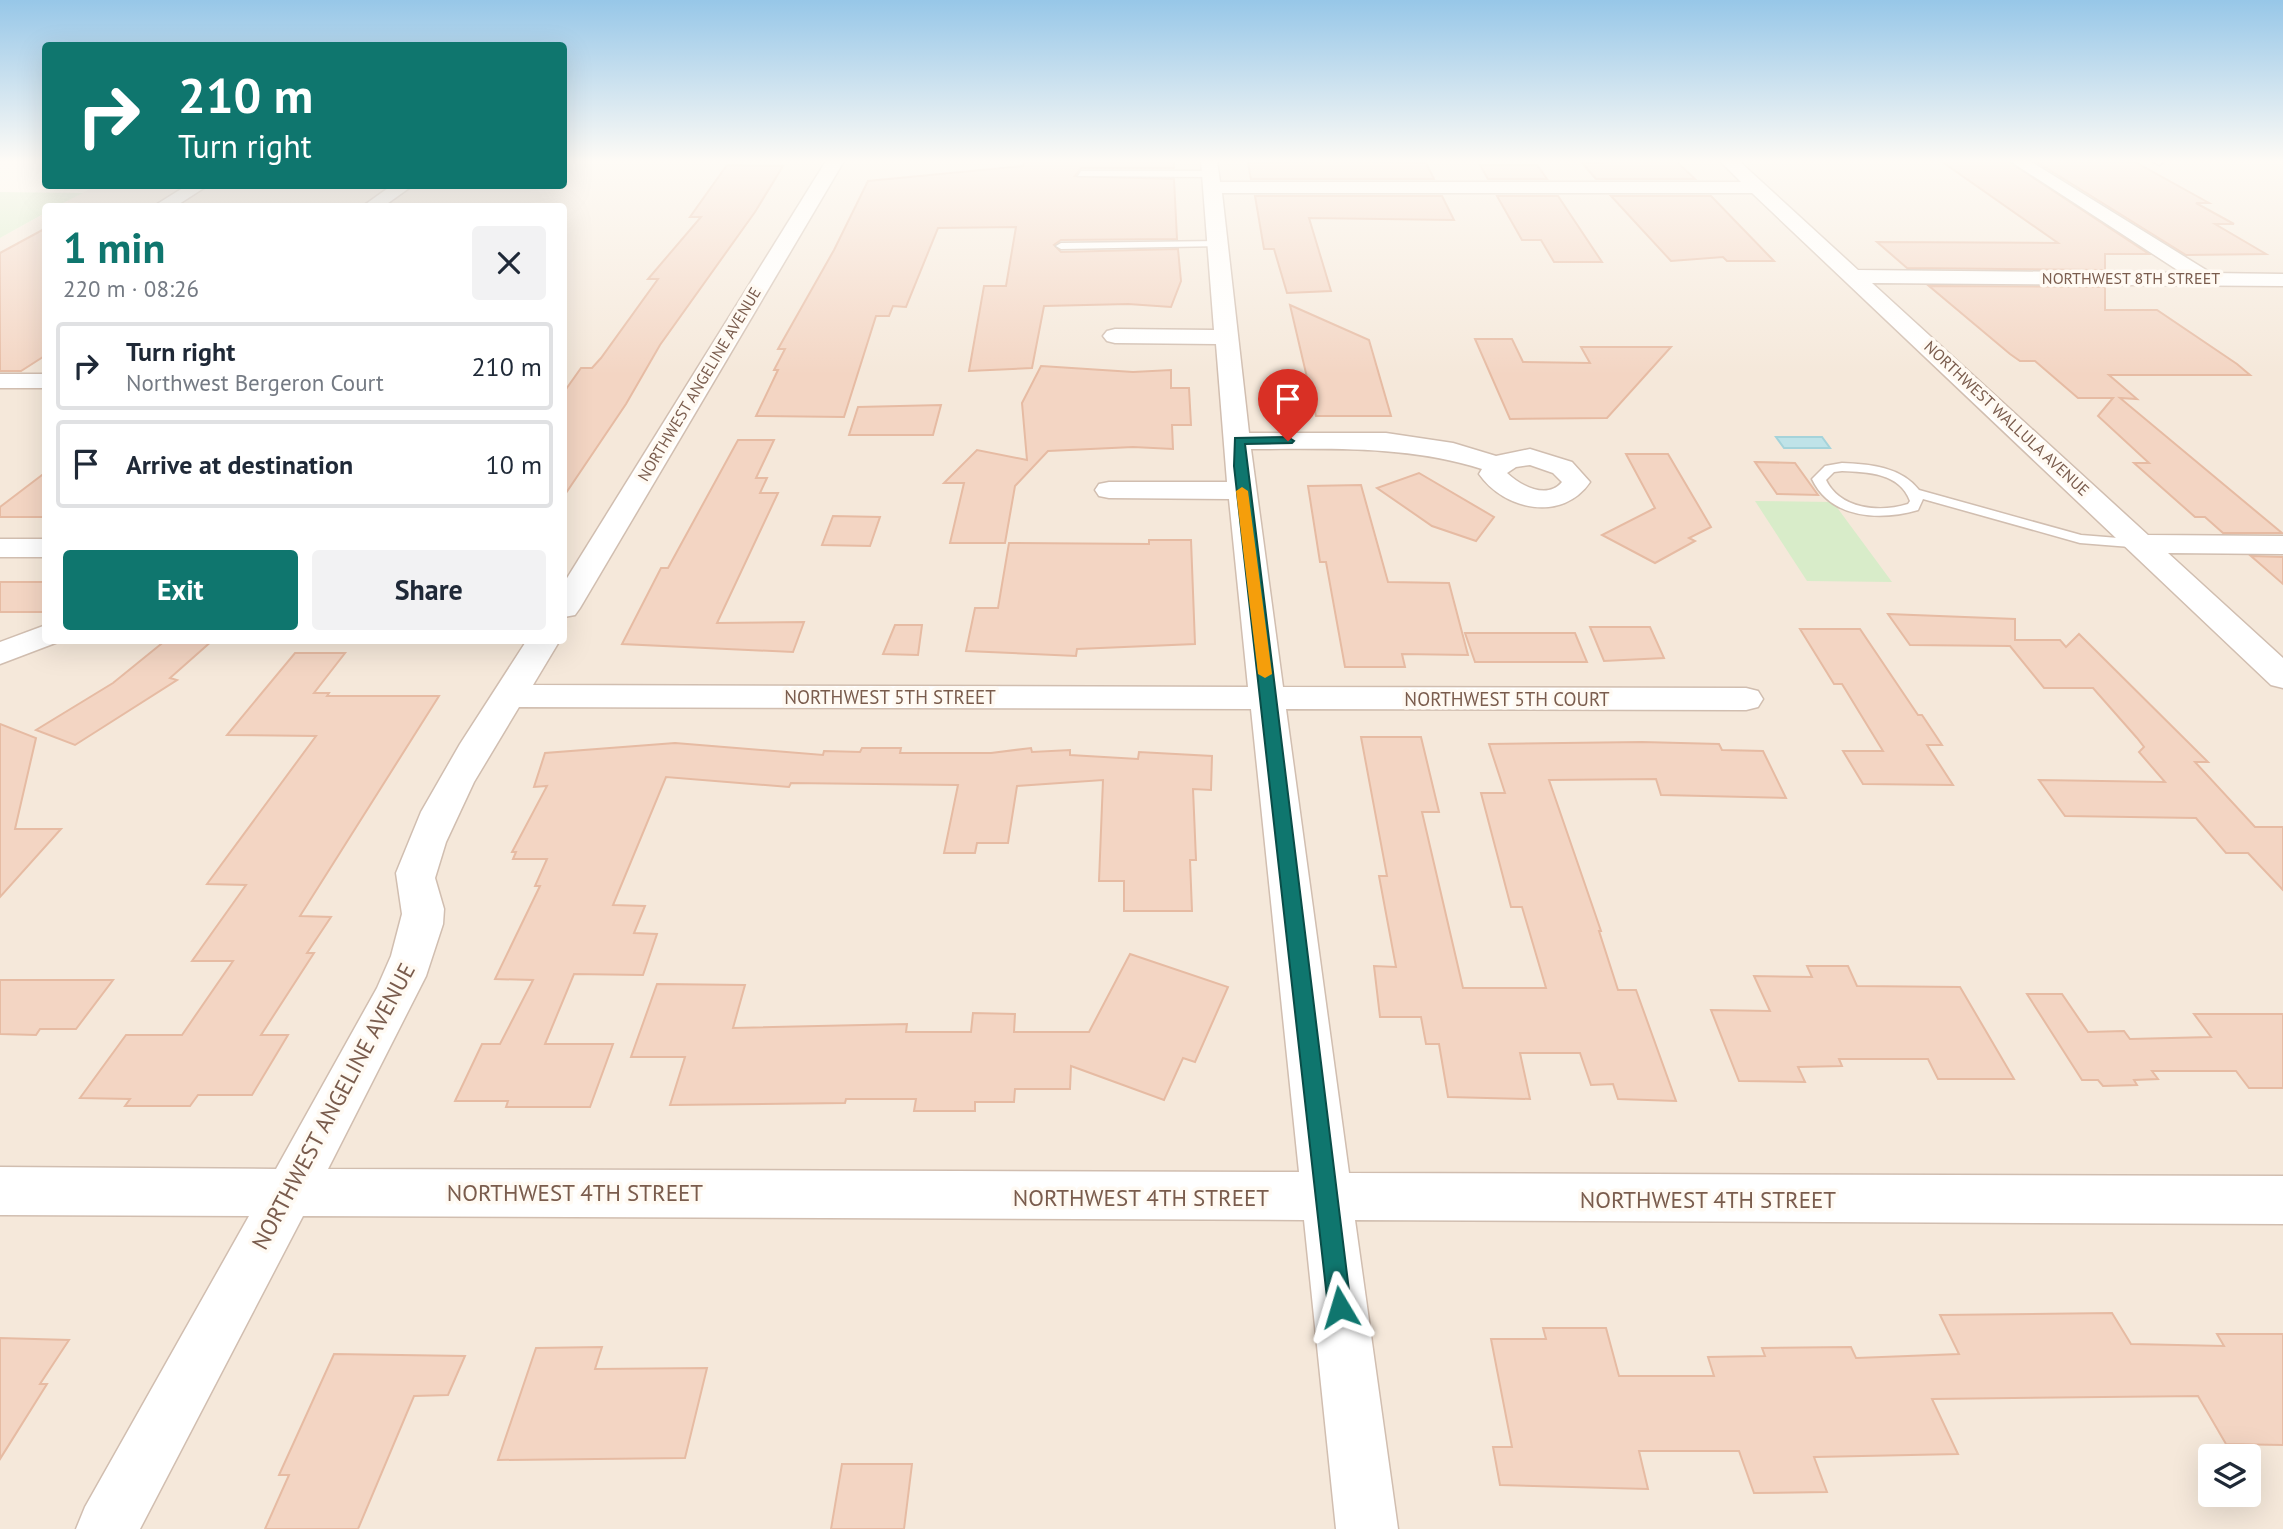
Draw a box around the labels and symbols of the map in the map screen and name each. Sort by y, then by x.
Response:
street label: NORTHWEST 8TH STREET [2042,268,2220,288]
street label: NORTHWEST ANGELINE AVENUE [633,283,765,485]
street label: NORTHWEST WALLULA AVENUE [1920,336,2094,500]
pin [1258,369,1318,441]
street label: NORTHWEST 5TH STREET [784,685,996,709]
street label: NORTHWEST 5TH COURT [1404,687,1610,711]
street label: NORTHWEST ANGELINE AVENUE [245,958,421,1254]
street label: NORTHWEST 4TH STREET [447,1178,703,1207]
street label: NORTHWEST 4TH STREET [1013,1183,1269,1212]
street label: NORTHWEST 4TH STREET [1580,1185,1836,1214]
position arrow [1303,1270,1377,1344]

